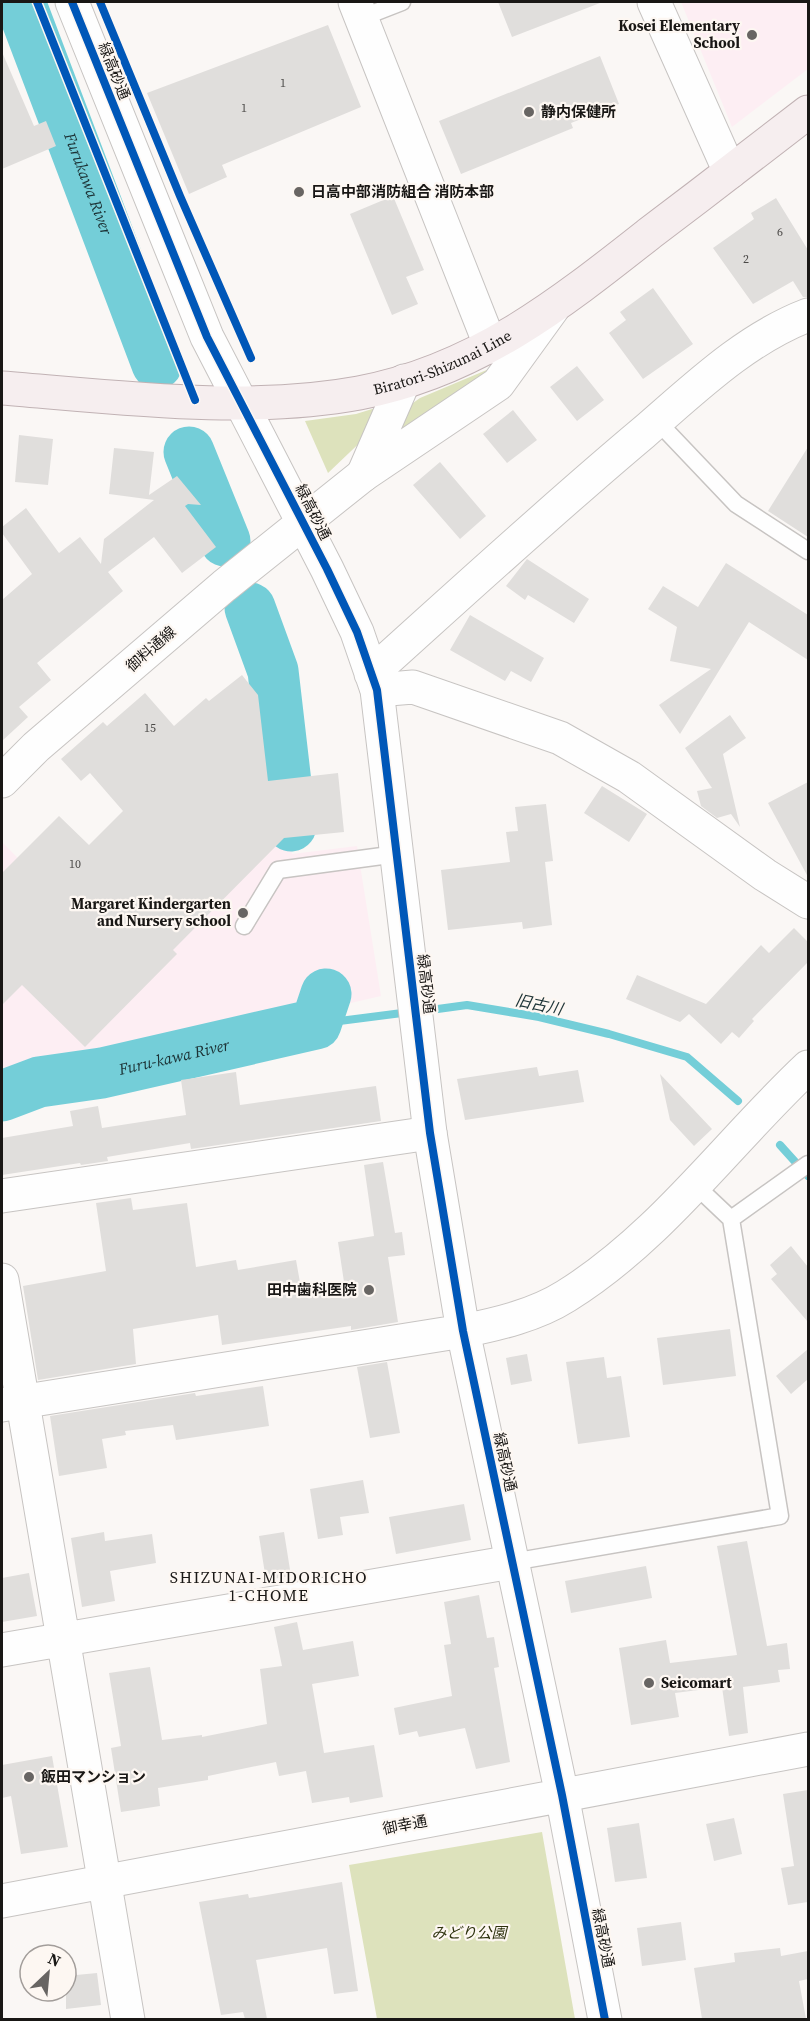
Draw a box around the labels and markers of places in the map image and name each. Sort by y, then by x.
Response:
place label: Kosei Elementary School [618,15,740,53]
marker: Kosei Elementary School [745,28,759,42]
place label: 静内保健所 [541,101,616,122]
marker: 静内保健所 [522,105,536,119]
place label: 日高中部消防組合 消防本部 [311,181,494,202]
marker: 日高中部消防組合 消防本部 [292,185,306,199]
place label: Margaret Kindergarten and Nursery school [71,893,231,931]
marker: Margaret Kindergarten and Nursery school [236,906,250,920]
place label: 田中歯科医院 [267,1279,357,1300]
marker: 田中歯科医院 [362,1283,376,1297]
place label: Seicomart [661,1672,732,1693]
marker: Seicomart [642,1676,656,1690]
place label: 飯田マンション [41,1766,146,1787]
marker: 飯田マンション [22,1770,36,1784]

